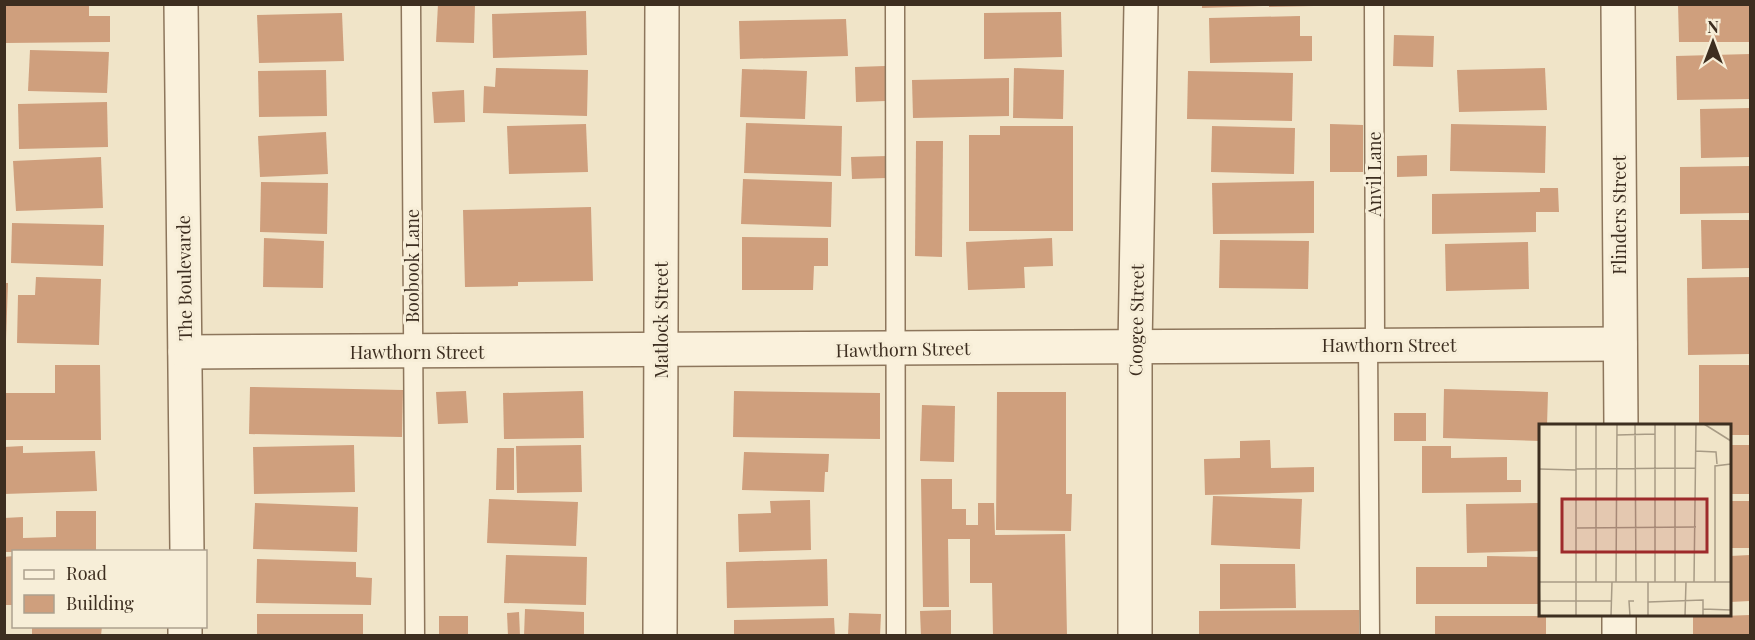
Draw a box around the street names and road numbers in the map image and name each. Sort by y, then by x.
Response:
street label: Anvil Lane [1362,131,1386,218]
street label: Flinders Street [1607,155,1631,275]
street label: Boobook Lane [400,209,424,323]
street label: The Boulevarde [171,215,197,341]
street label: Matlock Street [649,261,673,379]
street label: Coogee Street [1123,263,1149,376]
street label: Hawthorn Street [1322,333,1457,357]
street label: Hawthorn Street [835,336,971,362]
street label: Hawthorn Street [350,340,485,364]

